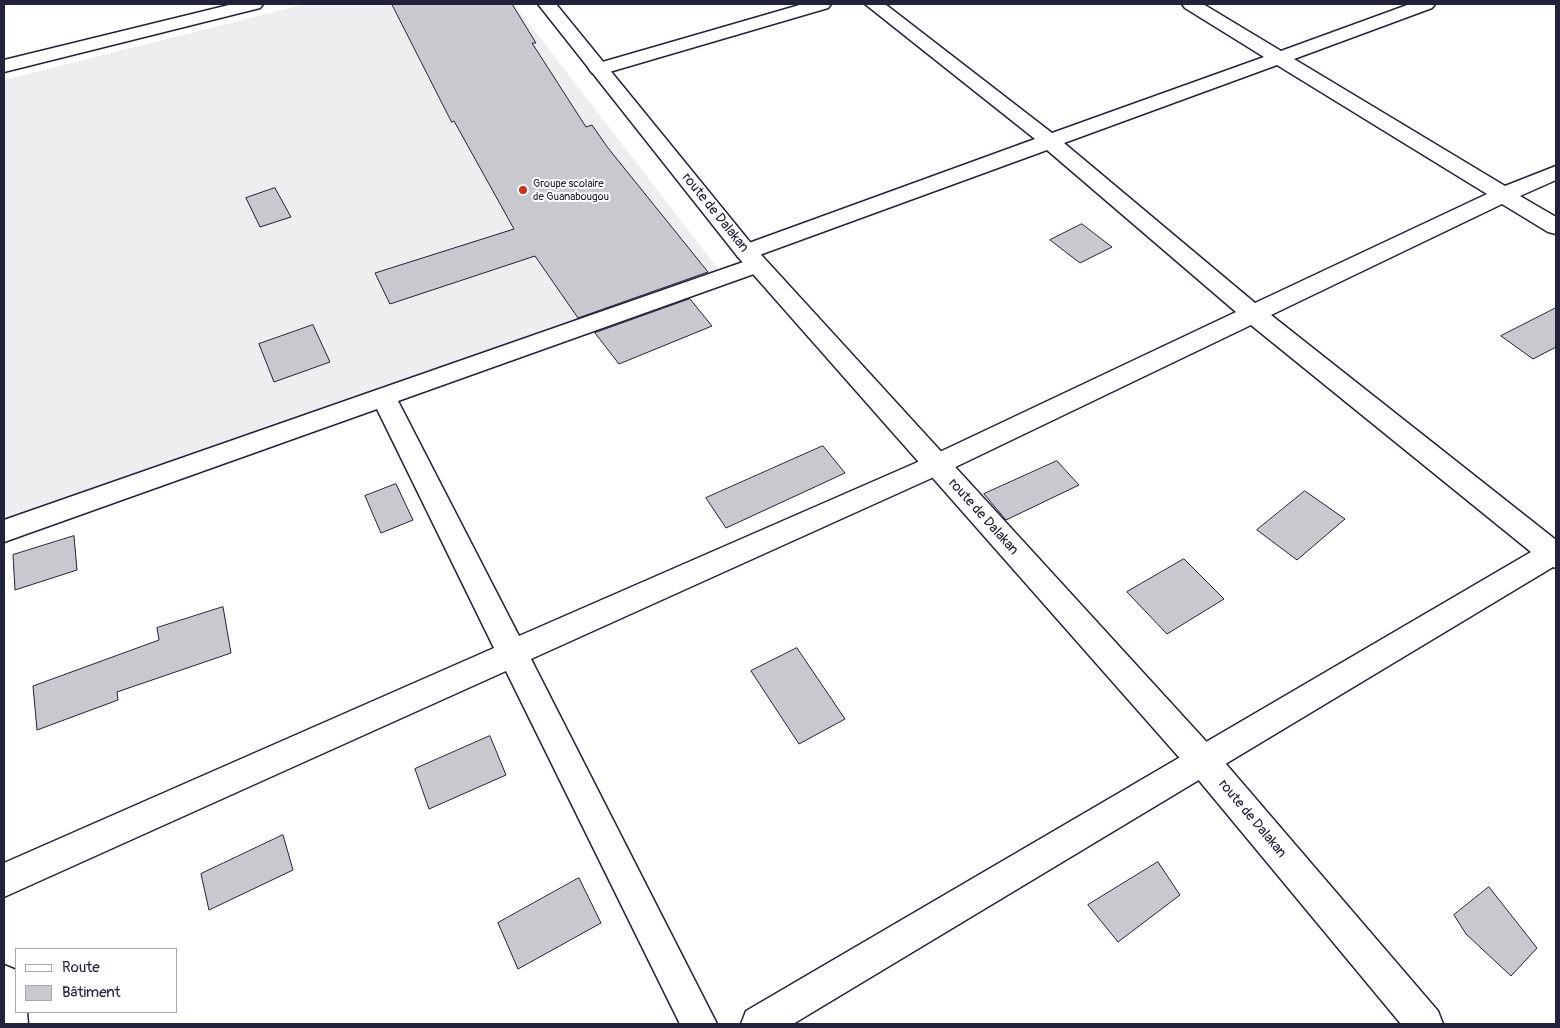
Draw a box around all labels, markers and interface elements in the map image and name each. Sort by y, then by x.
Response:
street label: route de Dalakan [678,170,752,256]
place label: Groupe scolaire de Guanabougou [533,177,609,203]
marker: Groupe scolaire de Guanabougou [517,184,529,196]
street label: route de Dalakan [944,475,1022,559]
street label: route de Dalakan [1214,777,1290,861]
legend [15,948,178,1013]
text: Route [62,958,100,977]
text: Bâtiment [62,983,121,1002]

